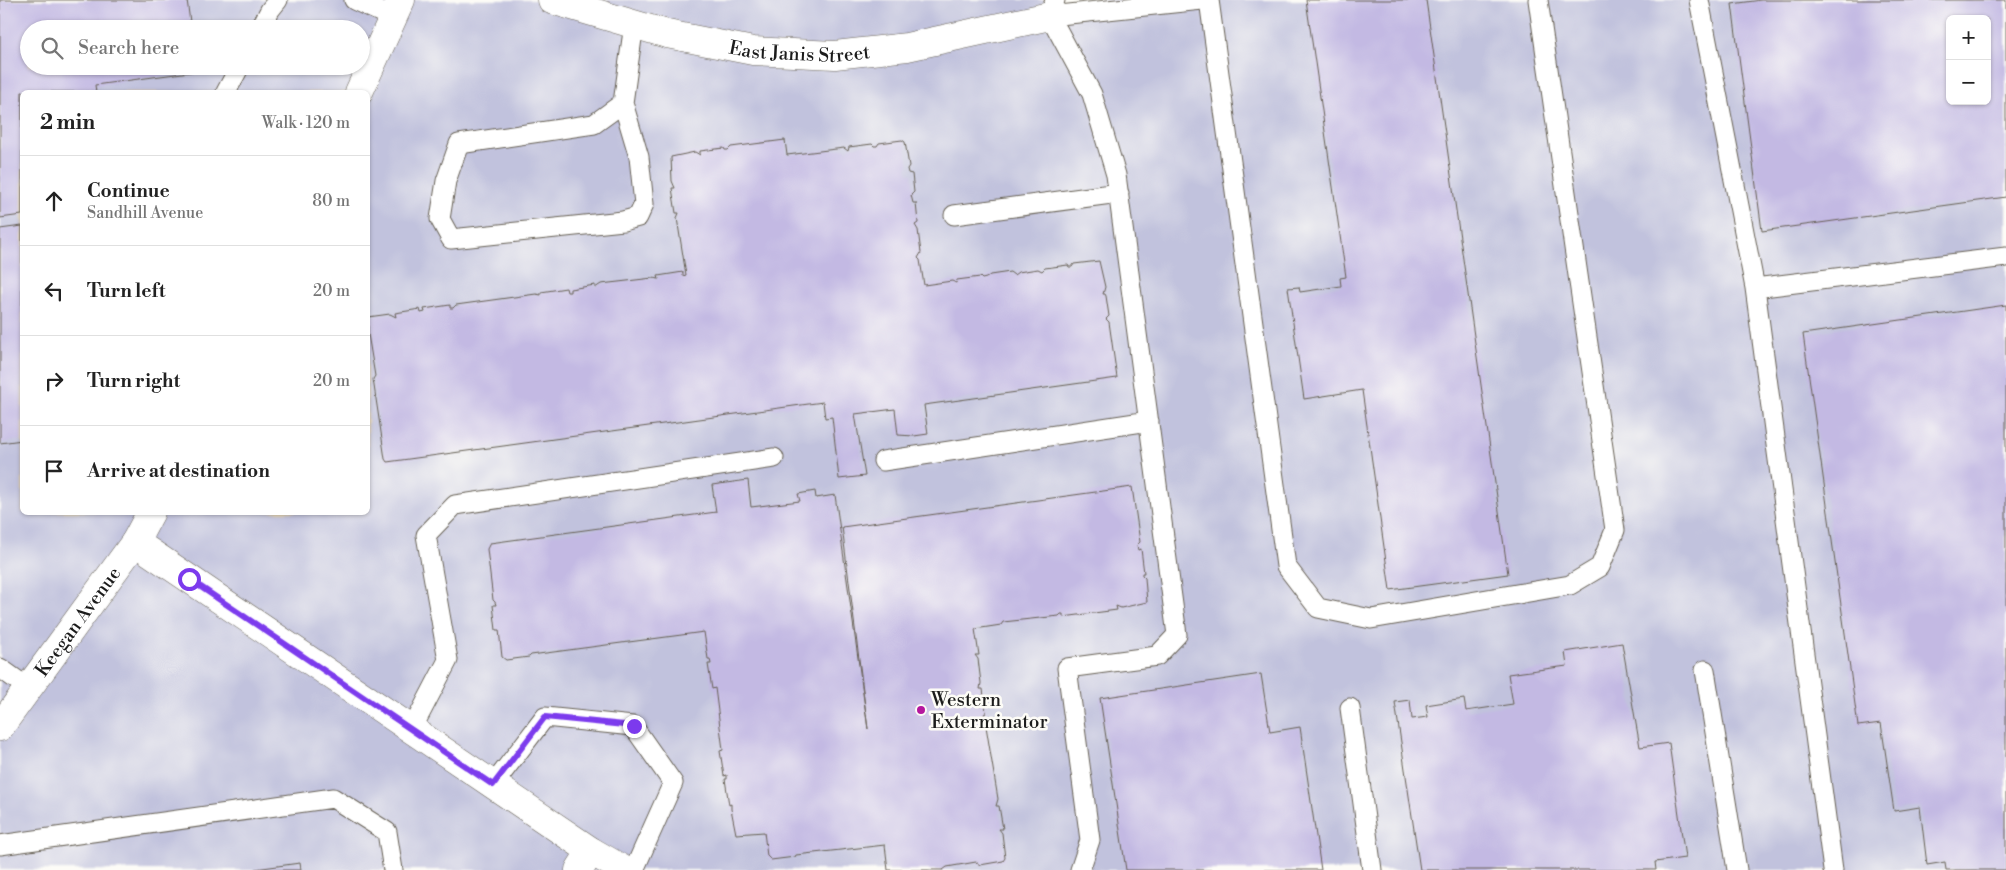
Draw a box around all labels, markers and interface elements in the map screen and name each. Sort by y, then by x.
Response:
map controls [1946,15,1991,105]
button: + [1946,15,1991,60]
search box [20,20,370,75]
icon: search [38,34,66,62]
text: Search here [78,36,179,60]
street label: East Janis Street [727,36,871,68]
button: − [1946,60,1991,105]
text: 2 min [40,110,95,136]
text: Walk · 120 m [262,113,350,133]
text: Continue [87,179,170,203]
icon: ahead [40,187,68,215]
text: 80 m [312,191,350,211]
text: Sandhill Avenue [87,203,203,223]
icon: left [40,277,68,305]
text: Turn left [87,279,166,303]
text: 20 m [313,281,350,301]
icon: right [40,367,68,395]
text: Turn right [87,369,180,393]
text: 20 m [313,371,350,391]
icon: arrive [40,457,68,485]
text: Arrive at destination [87,459,270,483]
street label: Keegan Avenue [30,562,126,682]
route start [178,568,201,591]
place label: Western Exterminator [930,688,1048,734]
marker: Western Exterminator [915,704,927,716]
route end [623,715,646,738]

